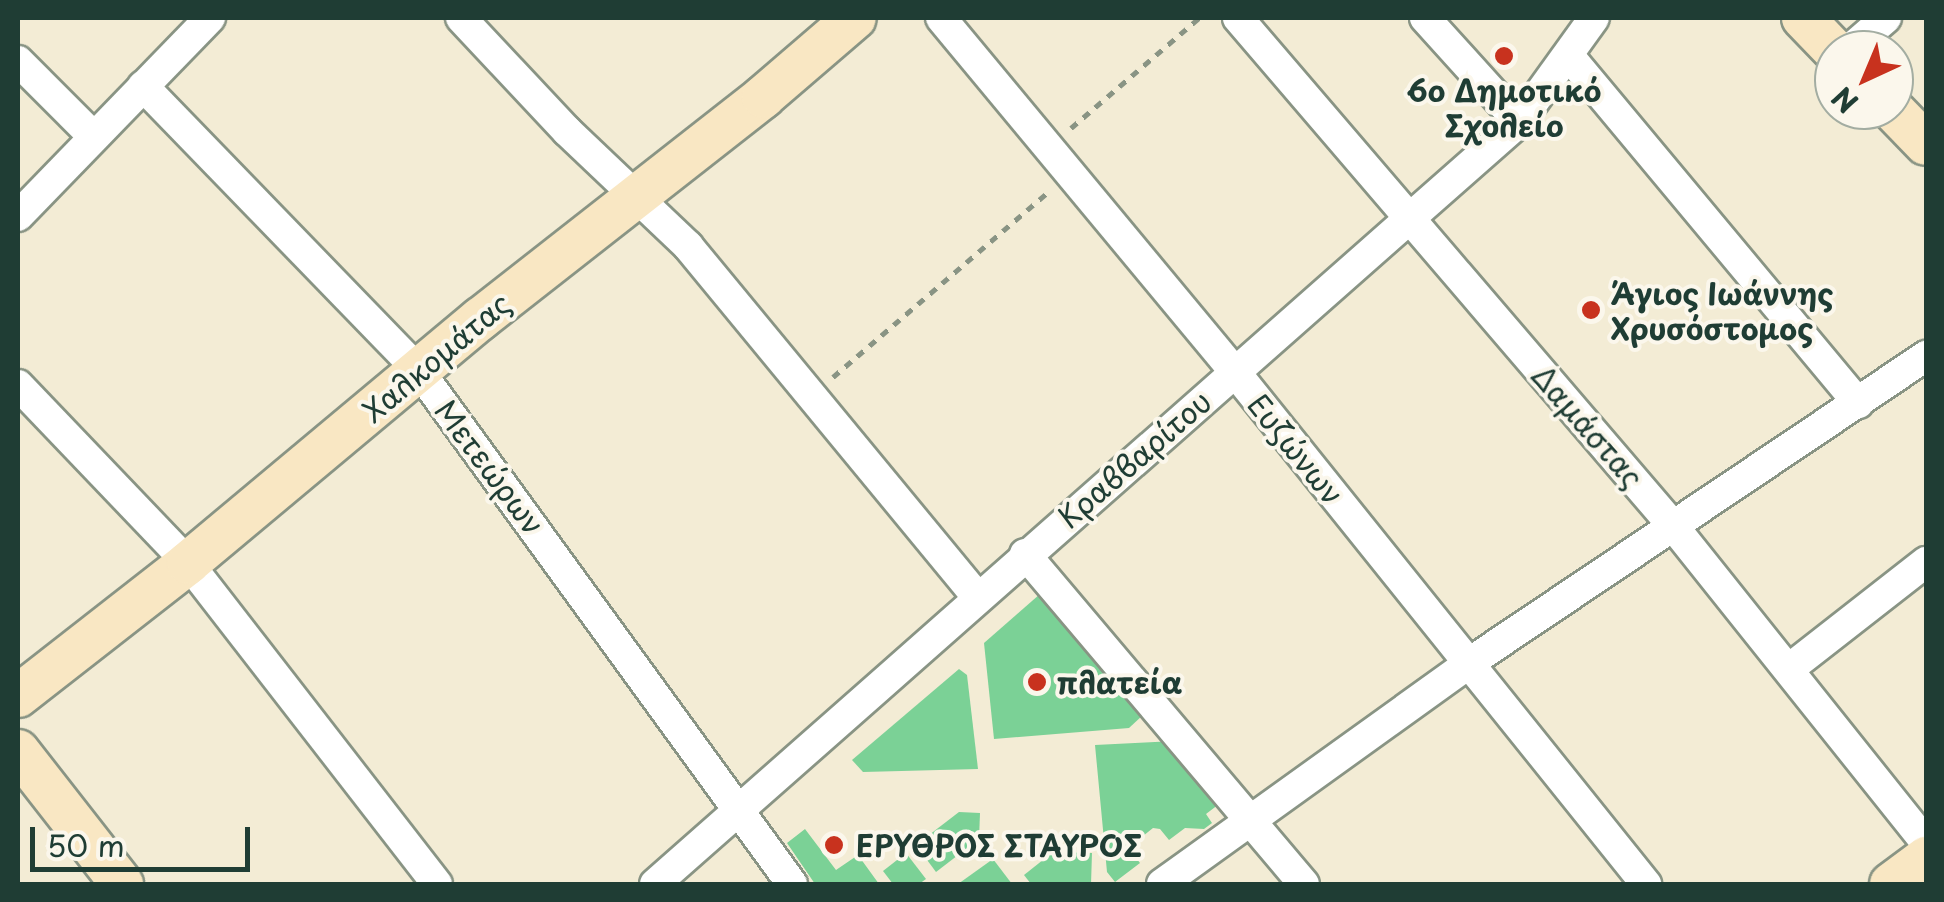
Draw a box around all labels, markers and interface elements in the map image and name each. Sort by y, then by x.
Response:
north arrow [1814,30,1914,130]
marker: 6ο Δημοτικό Σχολείο [1493,45,1515,67]
place label: 6ο Δημοτικό Σχολείο [1406,72,1602,142]
text: N [1821,77,1867,124]
place label: Άγιος Ιωάννης Χρυσόστομος [1611,275,1834,346]
street label: Χαλκομάτας [355,285,517,429]
marker: Άγιος Ιωάννης Χρυσόστομος [1580,299,1602,321]
street label: Δαμάστας [1525,357,1651,495]
street label: Κραββαρίτου [1050,383,1218,535]
street label: Ευζώνων [1241,386,1351,512]
street label: Μετεώρων [428,393,552,541]
place label: πλατεία [1057,664,1182,700]
marker: πλατεία [1026,671,1048,693]
scale bar [35,807,255,869]
text: 50 m [47,822,125,867]
place label: ΕΡΥΘΡΟΣ ΣΤΑΥΡΟΣ [856,827,1146,863]
marker: ΕΡΥΘΡΟΣ ΣΤΑΥΡΟΣ [821,832,847,858]

